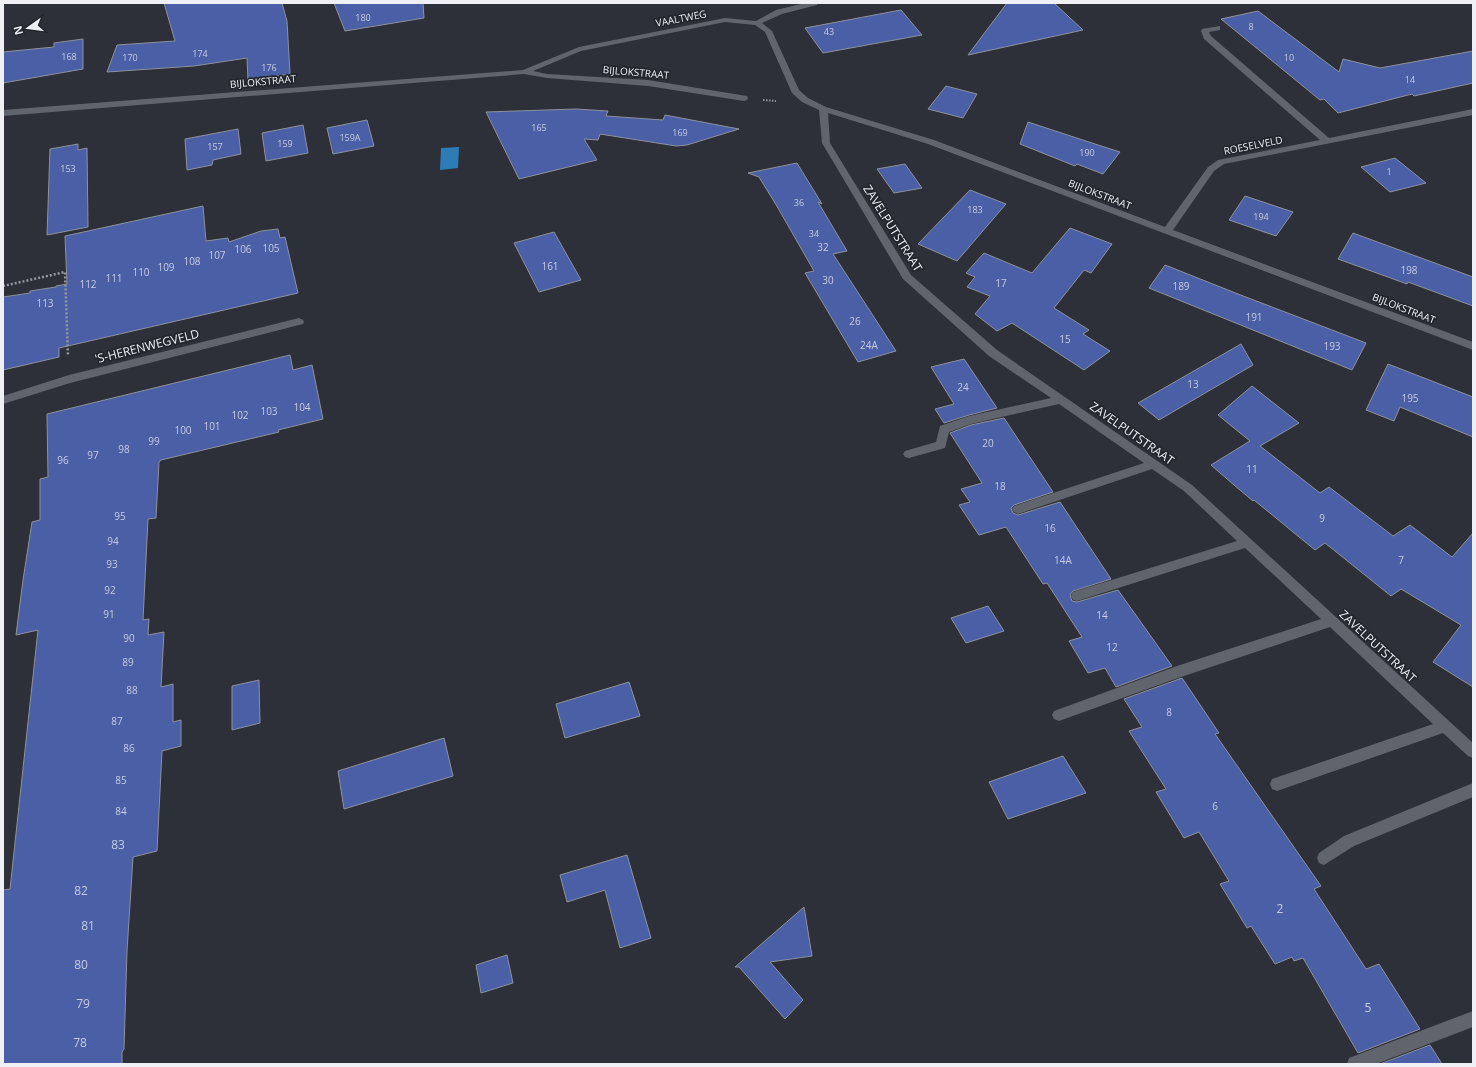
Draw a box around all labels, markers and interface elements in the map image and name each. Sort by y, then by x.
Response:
street label: VAALTWEG [654,6,708,30]
north arrow [8,8,48,48]
house number: 180 [355,11,371,24]
house number: 8 [1248,20,1254,33]
text: N [9,24,26,37]
house number: 43 [824,25,834,38]
house number: 174 [192,47,208,60]
house number: 168 [61,50,77,63]
house number: 170 [122,51,138,64]
house number: 10 [1284,51,1294,64]
house number: 176 [261,61,277,74]
street label: BIJLOKSTRAAT [602,62,670,82]
street label: BIJLOKSTRAAT [229,71,297,91]
house number: 14 [1405,73,1415,86]
house number: 165 [531,121,547,134]
house number: 169 [672,126,688,139]
house number: 159A [339,131,361,144]
street label: ROESELVELD [1222,132,1284,158]
house number: 159 [277,137,293,150]
house number: 157 [207,140,223,153]
house number: 190 [1079,146,1095,159]
house number: 153 [60,162,76,175]
house number: 1 [1386,165,1392,178]
street label: BIJLOKSTRAAT [1067,176,1134,213]
street label: ZAVELPUTSTRAAT [859,181,927,275]
house number: 36 [794,196,804,209]
house number: 183 [967,203,983,216]
house number: 194 [1253,210,1269,223]
house number: 34 [809,227,819,240]
house number: 32 [817,240,829,254]
house number: 105 [262,241,280,255]
house number: 106 [234,242,252,256]
house number: 107 [208,248,226,262]
house number: 108 [183,254,201,268]
house number: 161 [541,259,559,273]
house number: 109 [157,260,175,274]
house number: 198 [1400,263,1418,277]
house number: 110 [132,265,150,279]
house number: 111 [105,271,123,285]
house number: 30 [822,273,834,287]
house number: 17 [995,276,1007,290]
house number: 112 [79,277,97,291]
house number: 189 [1172,279,1190,293]
street label: BIJLOKSTRAAT [1371,290,1438,327]
house number: 113 [36,296,54,310]
house number: 191 [1245,310,1263,324]
house number: 26 [849,314,861,328]
street label: 'S-HERENWEGVELD [93,325,201,367]
house number: 15 [1059,332,1071,346]
house number: 24A [860,338,879,352]
house number: 193 [1323,339,1341,353]
house number: 13 [1187,377,1199,391]
house number: 24 [957,380,969,394]
house number: 195 [1401,391,1419,405]
street label: ZAVELPUTSTRAAT [1086,398,1178,469]
house number: 104 [293,400,311,414]
house number: 103 [260,404,278,418]
house number: 102 [231,408,249,422]
house number: 101 [203,419,221,433]
house number: 100 [174,423,192,437]
house number: 99 [148,434,160,448]
house number: 20 [982,436,994,450]
house number: 98 [118,442,130,456]
house number: 97 [87,448,99,462]
house number: 96 [57,453,69,467]
house number: 11 [1246,462,1258,476]
house number: 18 [994,479,1006,493]
house number: 95 [114,509,126,523]
house number: 9 [1319,511,1325,525]
house number: 16 [1044,521,1056,535]
house number: 94 [107,534,119,548]
house number: 14A [1054,553,1073,567]
house number: 7 [1398,553,1404,567]
house number: 93 [106,557,118,571]
house number: 92 [104,583,116,597]
street label: ZAVELPUTSTRAAT [1336,606,1420,686]
house number: 91 [103,607,115,621]
house number: 14 [1096,608,1108,622]
house number: 90 [123,631,135,645]
house number: 12 [1106,640,1118,654]
house number: 89 [122,655,134,669]
house number: 88 [126,683,138,697]
house number: 8 [1166,705,1172,719]
house number: 87 [111,714,123,728]
house number: 86 [123,741,135,755]
house number: 85 [115,773,127,787]
house number: 6 [1212,799,1218,813]
house number: 84 [115,804,127,818]
house number: 83 [111,836,125,853]
house number: 82 [74,882,88,899]
house number: 2 [1277,900,1284,917]
house number: 81 [81,917,95,934]
house number: 80 [74,956,88,973]
house number: 79 [76,995,90,1012]
house number: 5 [1365,999,1372,1016]
house number: 78 [73,1034,87,1051]

